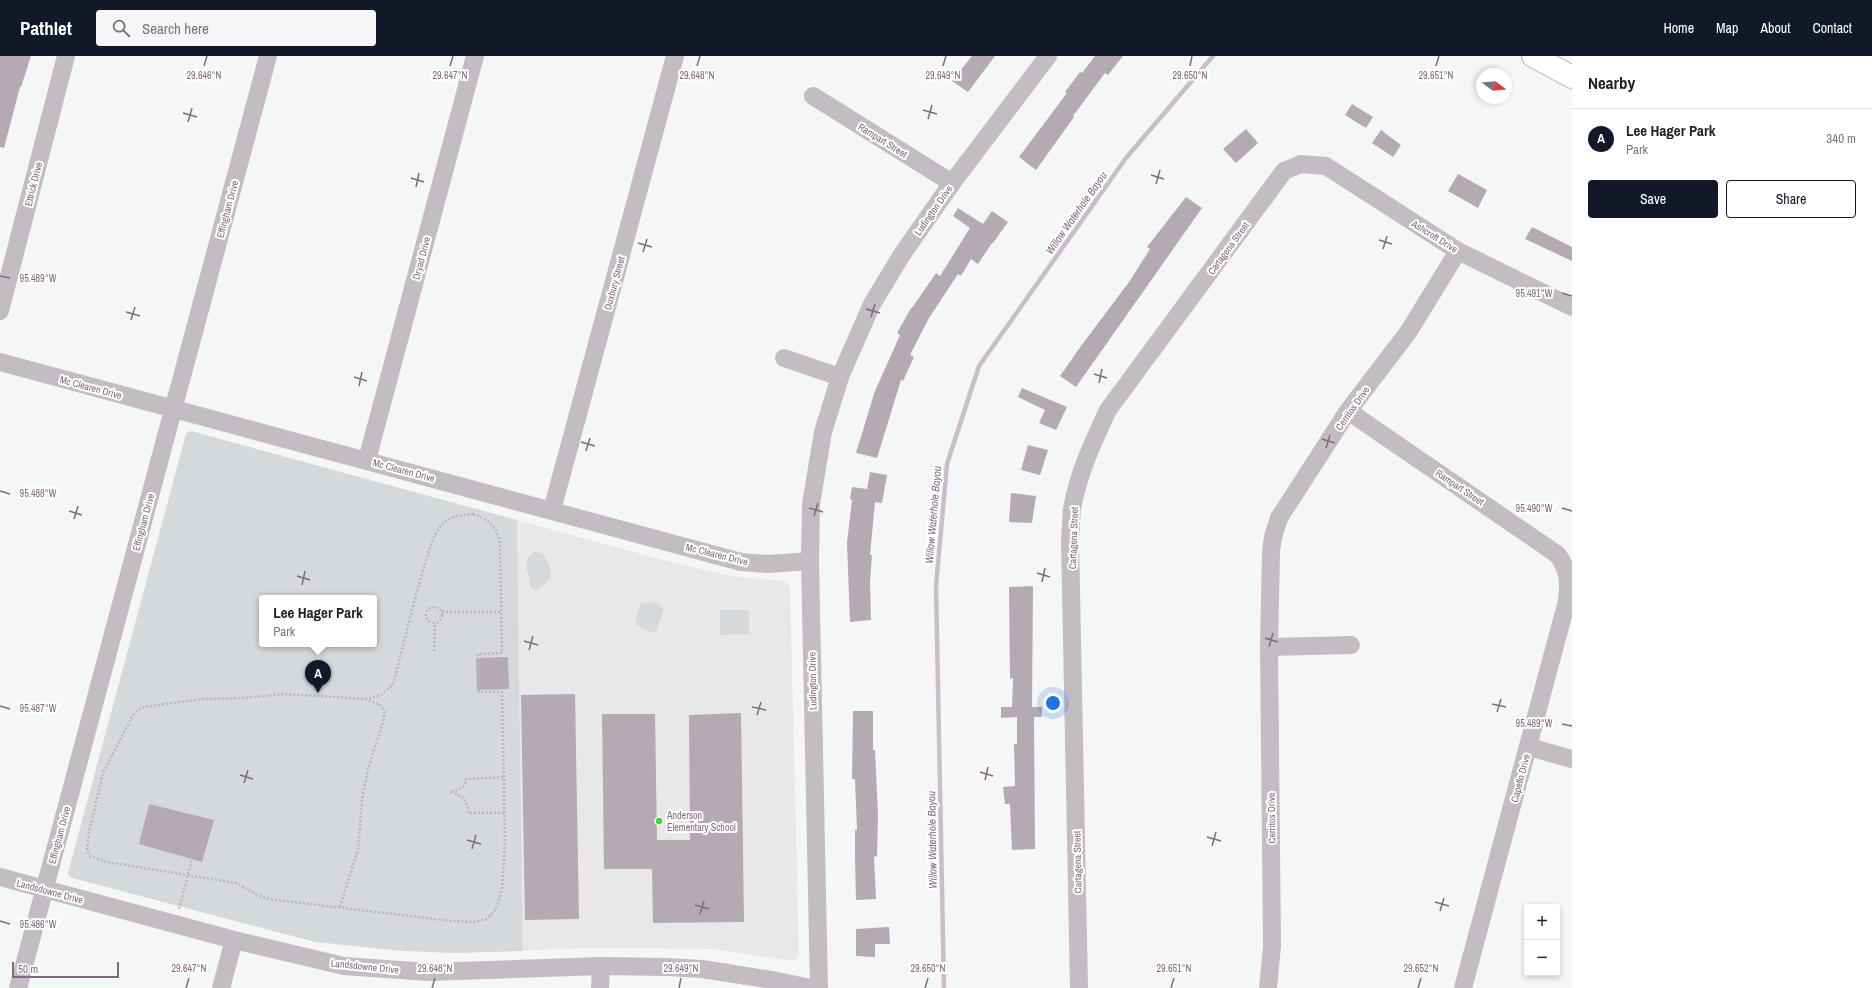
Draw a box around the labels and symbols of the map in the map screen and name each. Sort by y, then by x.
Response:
north arrow [1476,68,1512,104]
text: 29.646°N [187,69,222,82]
text: 29.647°N [433,69,468,82]
text: 29.648°N [680,69,715,82]
text: 29.649°N [926,69,961,82]
text: 29.650°N [1173,69,1208,82]
text: 29.651°N [1419,69,1454,82]
street label: Rampart Street [856,120,910,161]
street label: Ettrick Drive [22,160,45,208]
water label: Willow Waterhole Bayou [1042,169,1110,257]
street label: Effingham Drive [214,178,242,239]
street label: Ludington Drive [911,182,956,238]
street label: Ashcroft Drive [1408,217,1461,256]
street label: Cartagena Street [1205,219,1252,277]
street label: Dryad Drive [410,235,434,281]
street label: Duxbury Street [601,254,628,311]
text: 95.489°W [20,272,57,285]
text: 95.491°W [1516,287,1553,300]
street label: Mc Clearen Drive [58,373,124,402]
street label: Cerritos Drive [1332,383,1373,433]
street label: Mc Clearen Drive [371,456,437,485]
water label: Willow Waterhole Bayou [922,466,944,564]
street label: Rampart Street [1433,466,1487,509]
text: 95.488°W [20,487,57,500]
street label: Effingham Drive [130,491,158,552]
text: 95.490°W [1516,502,1553,515]
street label: Cartagena Street [1066,506,1081,569]
street label: Mc Clearen Drive [684,540,750,569]
street label: Ludington Drive [805,651,820,710]
pin: A [305,660,331,693]
your location [1043,693,1063,713]
text: 95.487°W [20,702,57,715]
text: 95.489°W [1516,717,1553,730]
street label: Capello Drive [1508,752,1533,804]
water label: Willow Waterhole Bayou [924,791,940,889]
street label: Cerritos Drive [1265,792,1278,844]
street label: Effingham Drive [46,804,74,865]
place label: Anderson Elementary School [666,809,736,834]
marker: Anderson Elementary School [654,816,664,826]
street label: Cartagena Street [1070,830,1085,893]
street label: Landsdowne Drive [15,876,85,907]
text: 95.486°W [20,918,57,931]
street label: Landsdowne Drive [330,956,400,977]
scale bar [12,960,119,979]
text: 29.647°N [172,962,207,975]
text: 29.648°N [418,962,453,975]
text: 29.649°N [664,962,699,975]
text: 29.650°N [911,962,946,975]
text: 29.651°N [1157,962,1192,975]
text: 29.652°N [1404,962,1439,975]

